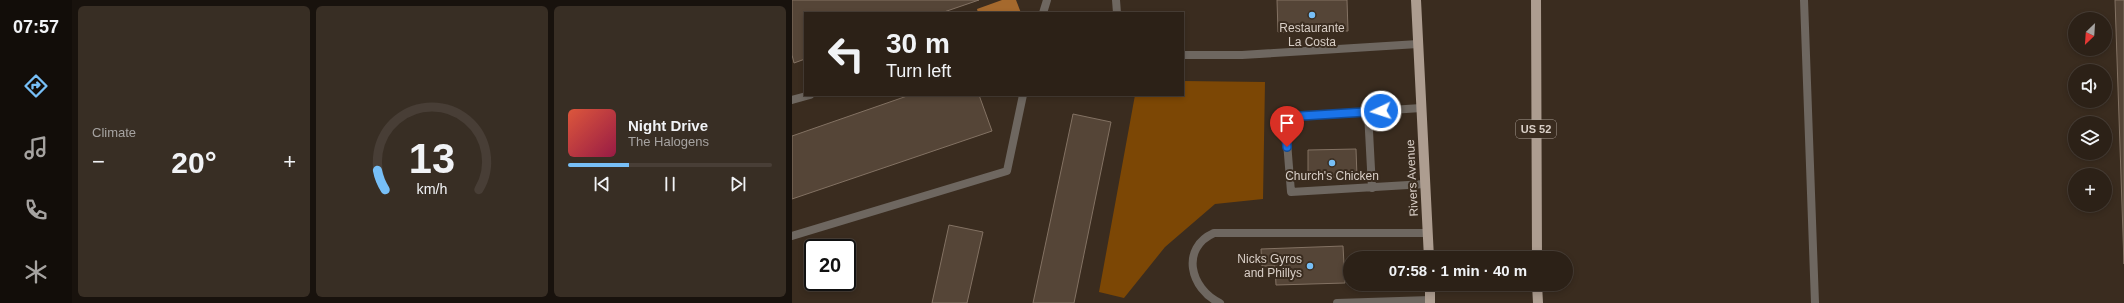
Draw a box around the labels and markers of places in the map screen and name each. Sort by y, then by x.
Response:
marker: Restaurante La Costa [1307,10,1317,20]
place label: Restaurante La Costa [1279,21,1345,49]
pin [1270,106,1304,147]
marker: Church's Chicken [1327,158,1337,168]
place label: Church's Chicken [1285,169,1379,183]
place label: Nicks Gyros and Phillys [1237,252,1302,280]
marker: Nicks Gyros and Phillys [1305,261,1315,271]

